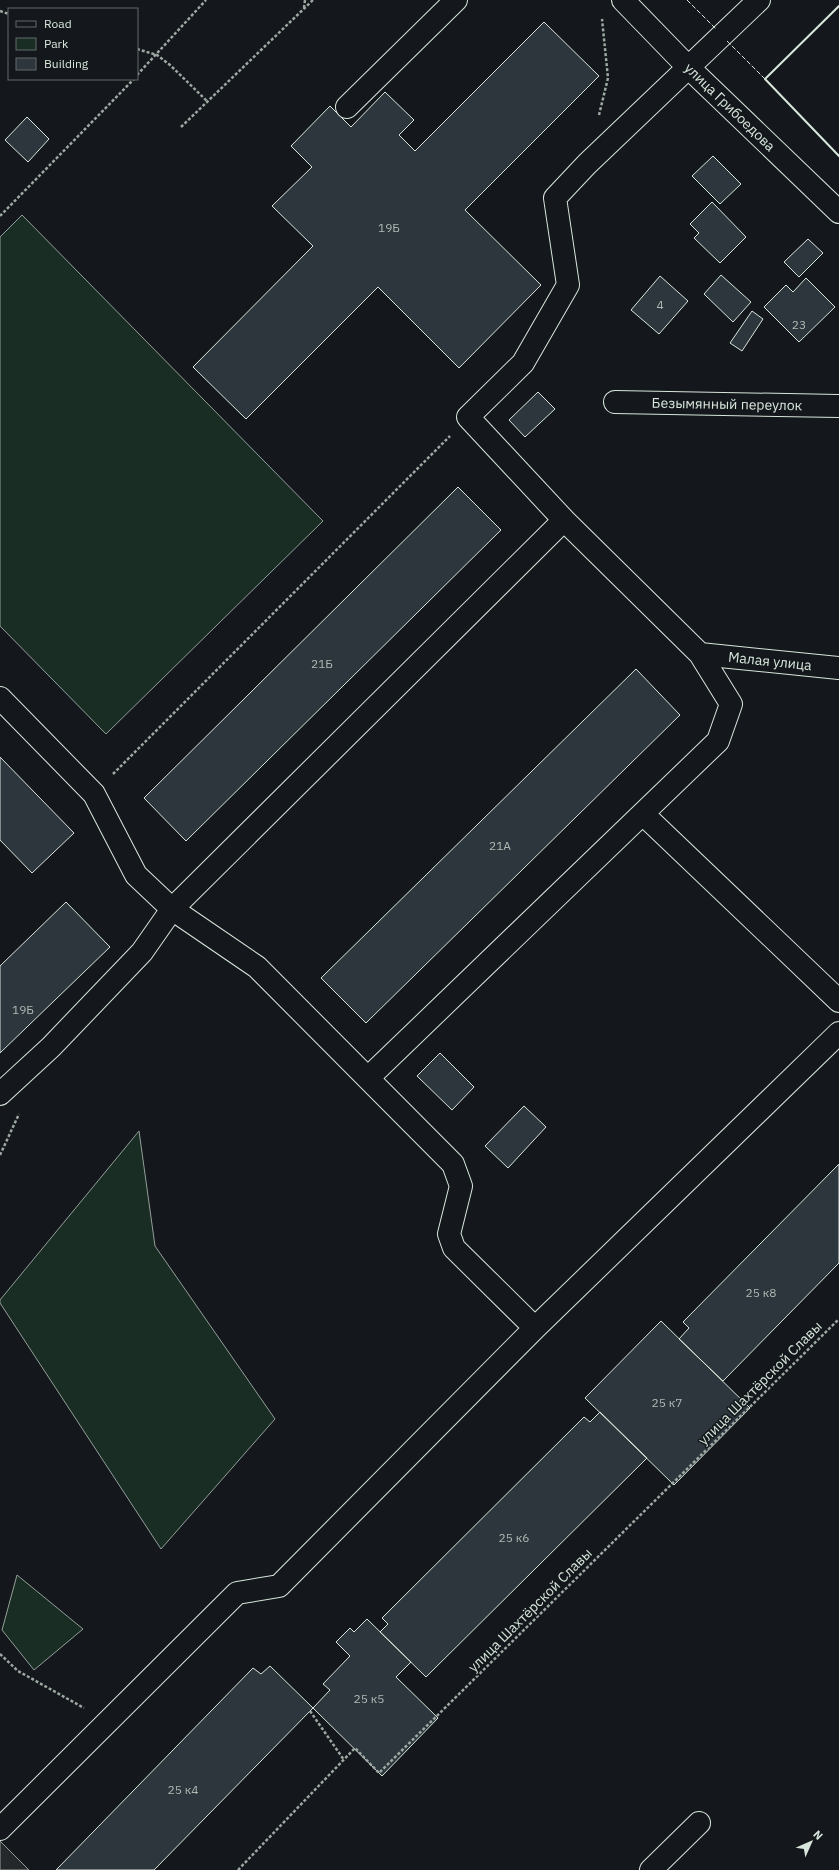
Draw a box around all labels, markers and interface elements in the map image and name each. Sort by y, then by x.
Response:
legend [8,8,138,80]
text: Road [44,16,72,31]
text: Park [44,36,69,51]
text: Building [44,56,89,71]
street label: улица Грибоедова [681,59,780,155]
house number: 19Б [378,220,400,235]
house number: 4 [656,297,664,312]
house number: 23 [792,317,806,332]
street label: Безымянный переулок [651,394,803,414]
street label: Малая улица [727,648,813,674]
house number: 21Б [311,656,333,671]
house number: 21А [489,838,511,853]
house number: 19Б [12,1002,34,1017]
house number: 25 к8 [745,1285,777,1300]
street label: улица Шахтёрской Славы [694,1317,826,1449]
house number: 25 к7 [651,1395,683,1410]
house number: 25 к6 [498,1530,530,1545]
street label: улица Шахтёрской Славы [464,1544,596,1676]
house number: 25 к5 [353,1691,385,1706]
house number: 25 к4 [167,1782,199,1797]
north arrow [791,1822,831,1862]
text: N [810,1827,826,1843]

